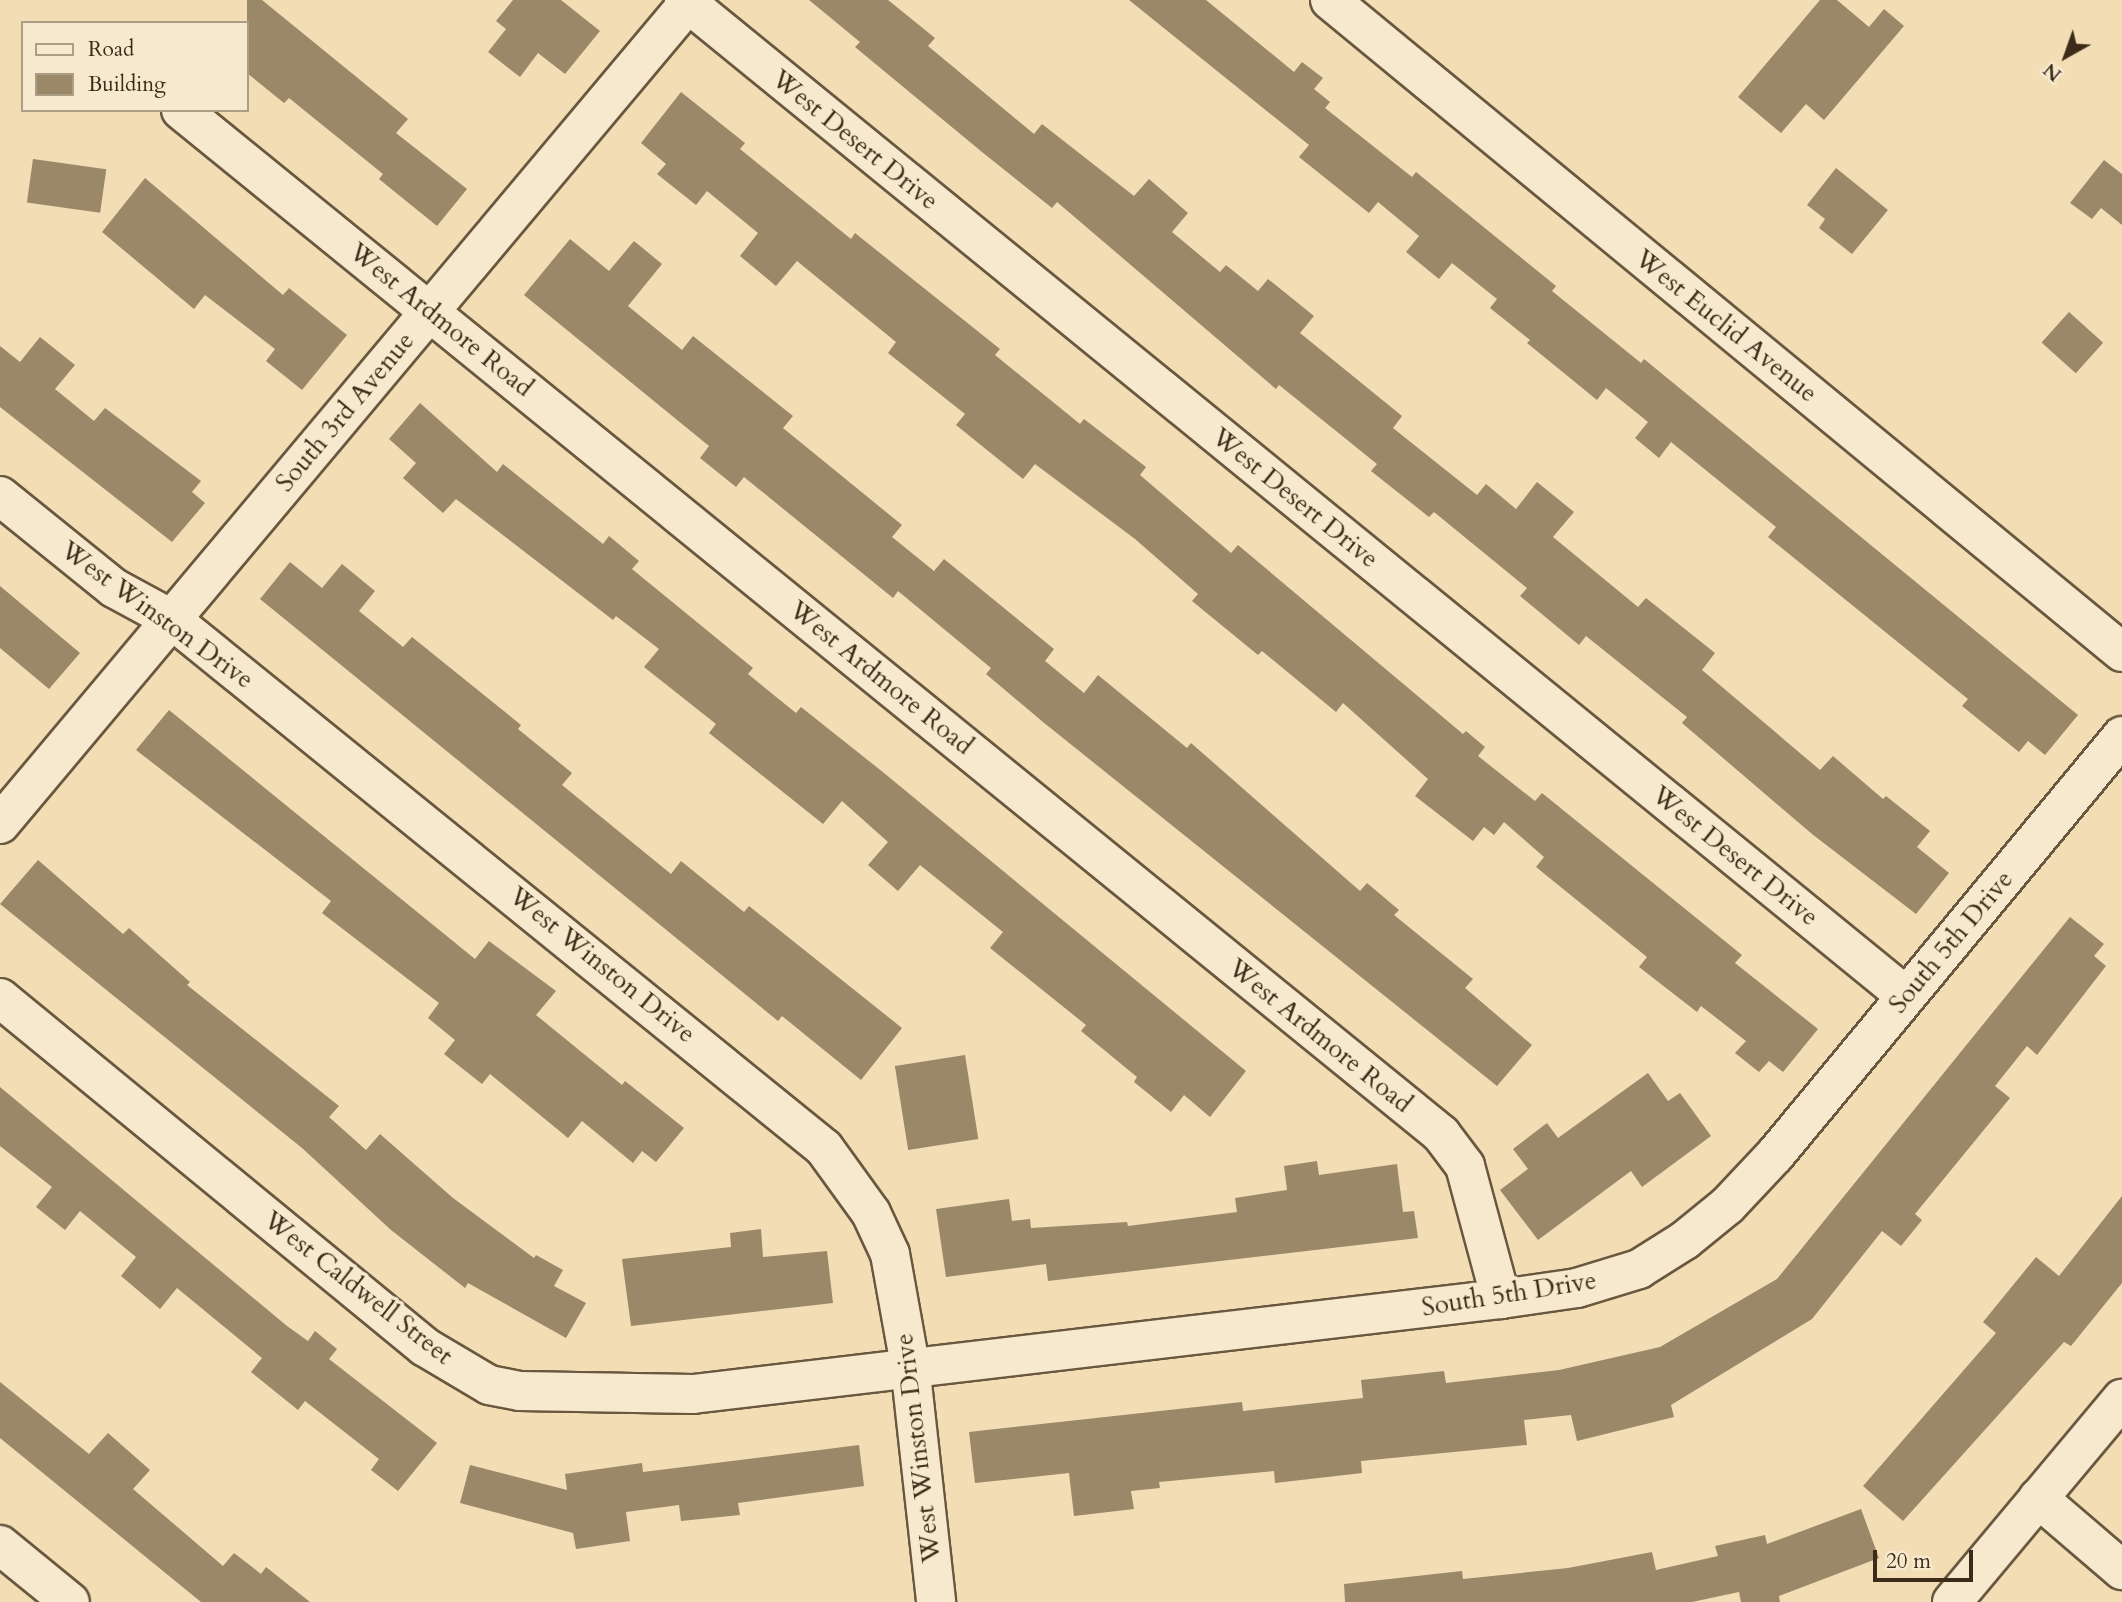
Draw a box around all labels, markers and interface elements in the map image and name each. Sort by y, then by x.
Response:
legend [21,21,248,112]
north arrow [2031,21,2101,91]
text: Road [88,35,134,64]
text: N [2038,57,2067,87]
street label: West Desert Drive [765,63,945,217]
text: Building [88,70,166,99]
street label: West Ardmore Road [343,236,539,404]
street label: West Euclid Avenue [1629,243,1823,409]
street label: South 3rd Avenue [269,326,421,498]
street label: West Desert Drive [1205,421,1385,575]
street label: West Winston Drive [54,535,260,695]
street label: West Ardmore Road [783,594,979,762]
street label: West Desert Drive [1645,779,1825,933]
street label: South 5th Drive [1882,864,2020,1020]
street label: West Winston Drive [502,880,702,1050]
street label: West Ardmore Road [1222,952,1418,1120]
street label: West Caldwell Street [257,1204,459,1372]
street label: South 5th Drive [1419,1265,1599,1323]
street label: West Winston Drive [888,1332,948,1564]
scale bar [1877,1536,1977,1580]
text: 20 m [1886,1547,1931,1576]

